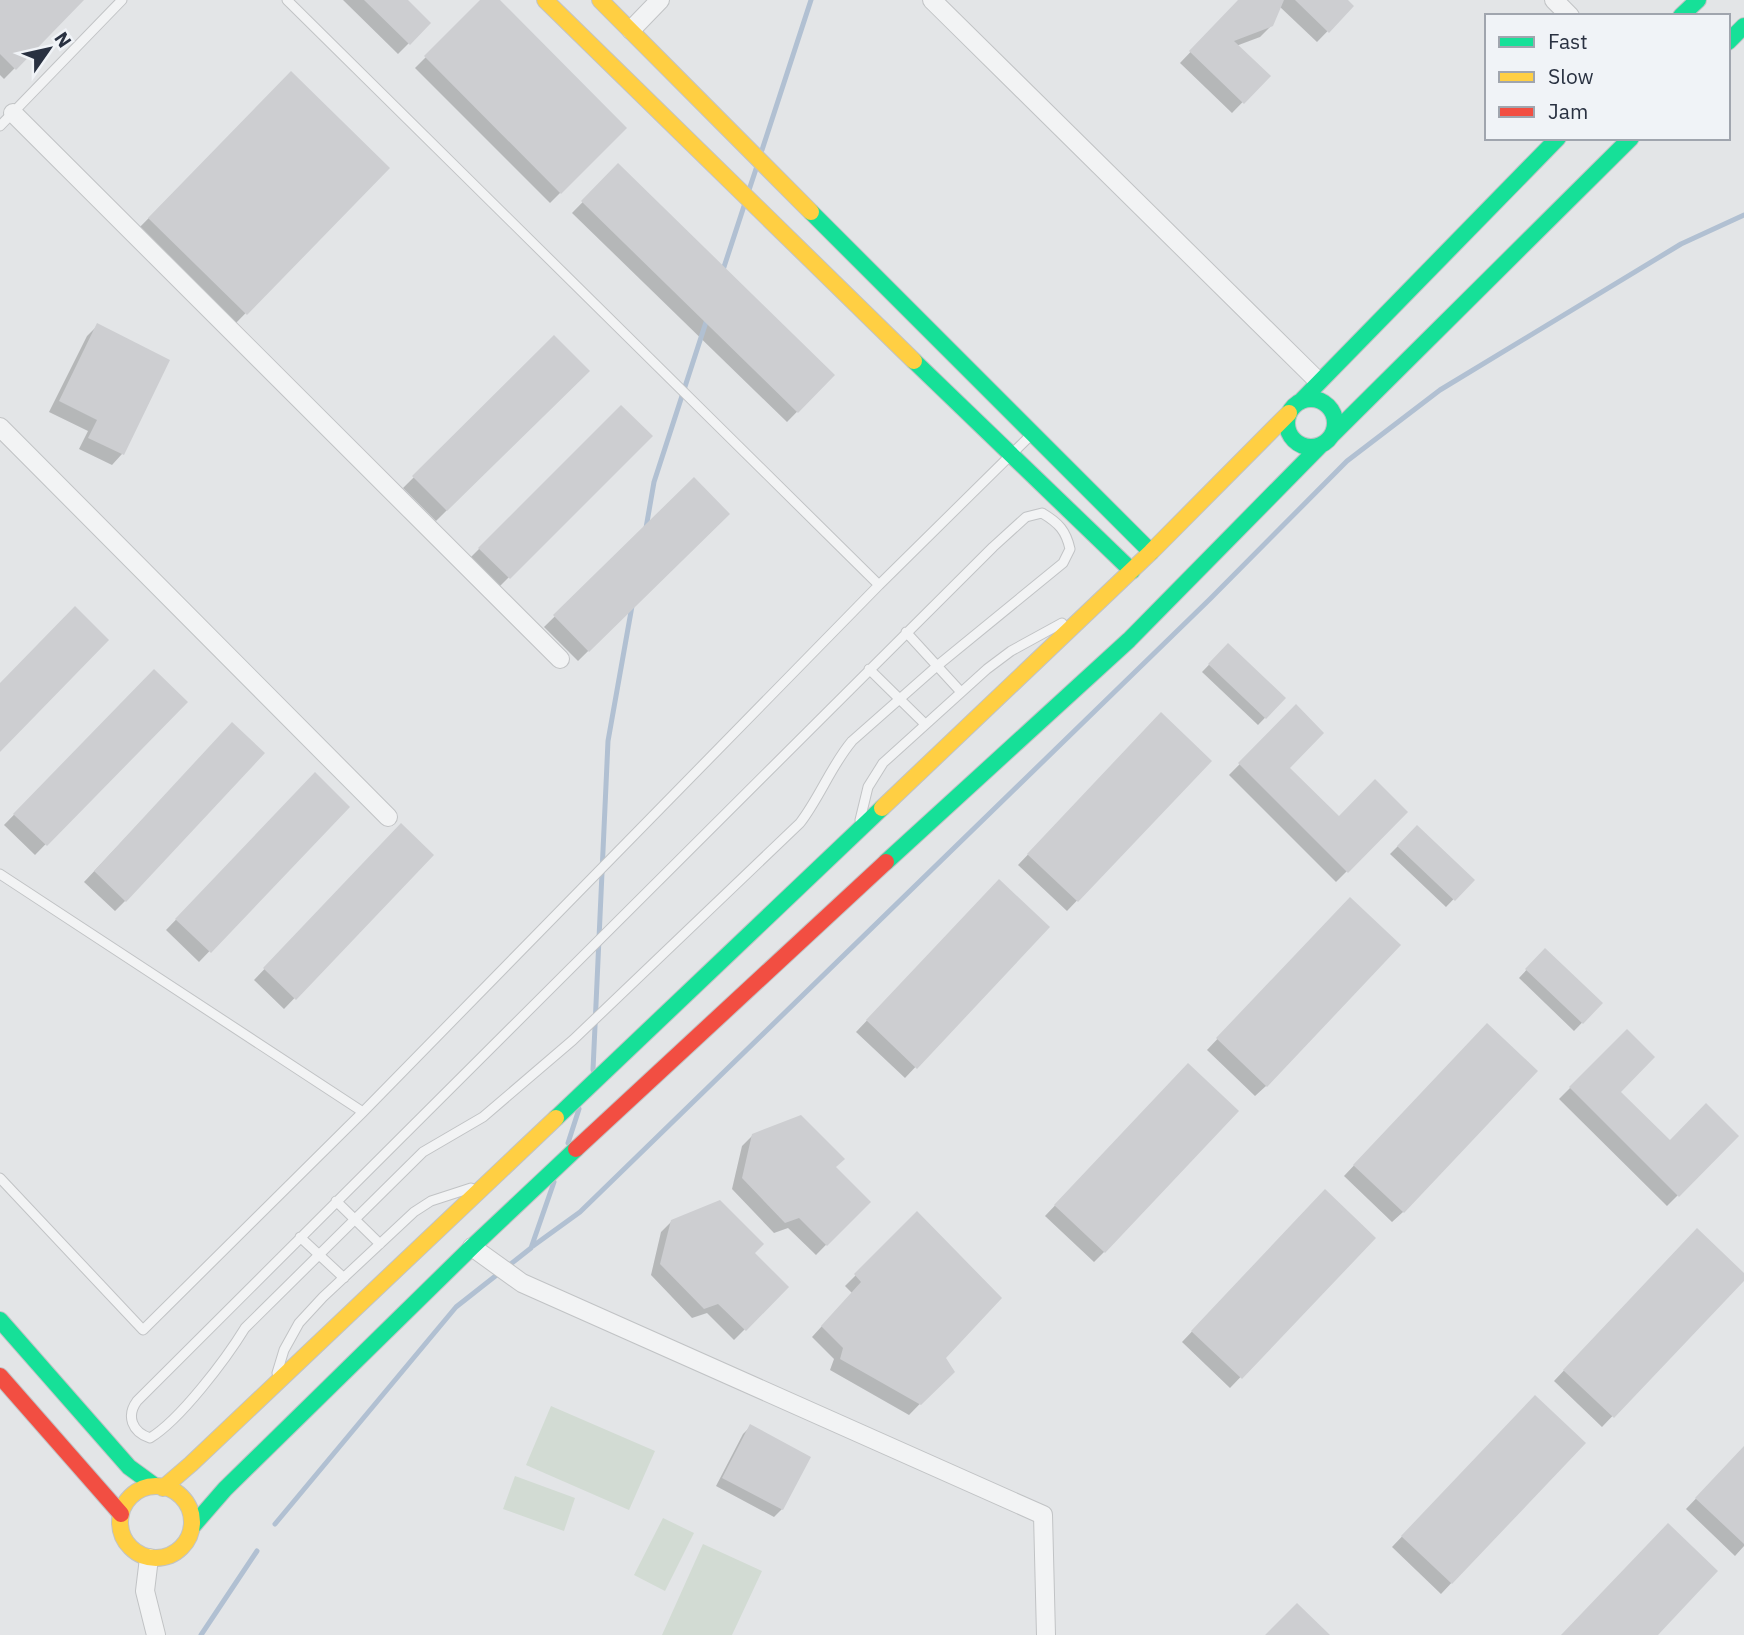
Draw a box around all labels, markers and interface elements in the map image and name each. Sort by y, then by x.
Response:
north arrow [14,14,84,84]
legend [1485,14,1730,140]
text: N [49,27,77,52]
text: Fast [1548,27,1588,55]
text: Slow [1548,62,1594,90]
text: Jam [1548,97,1588,125]

